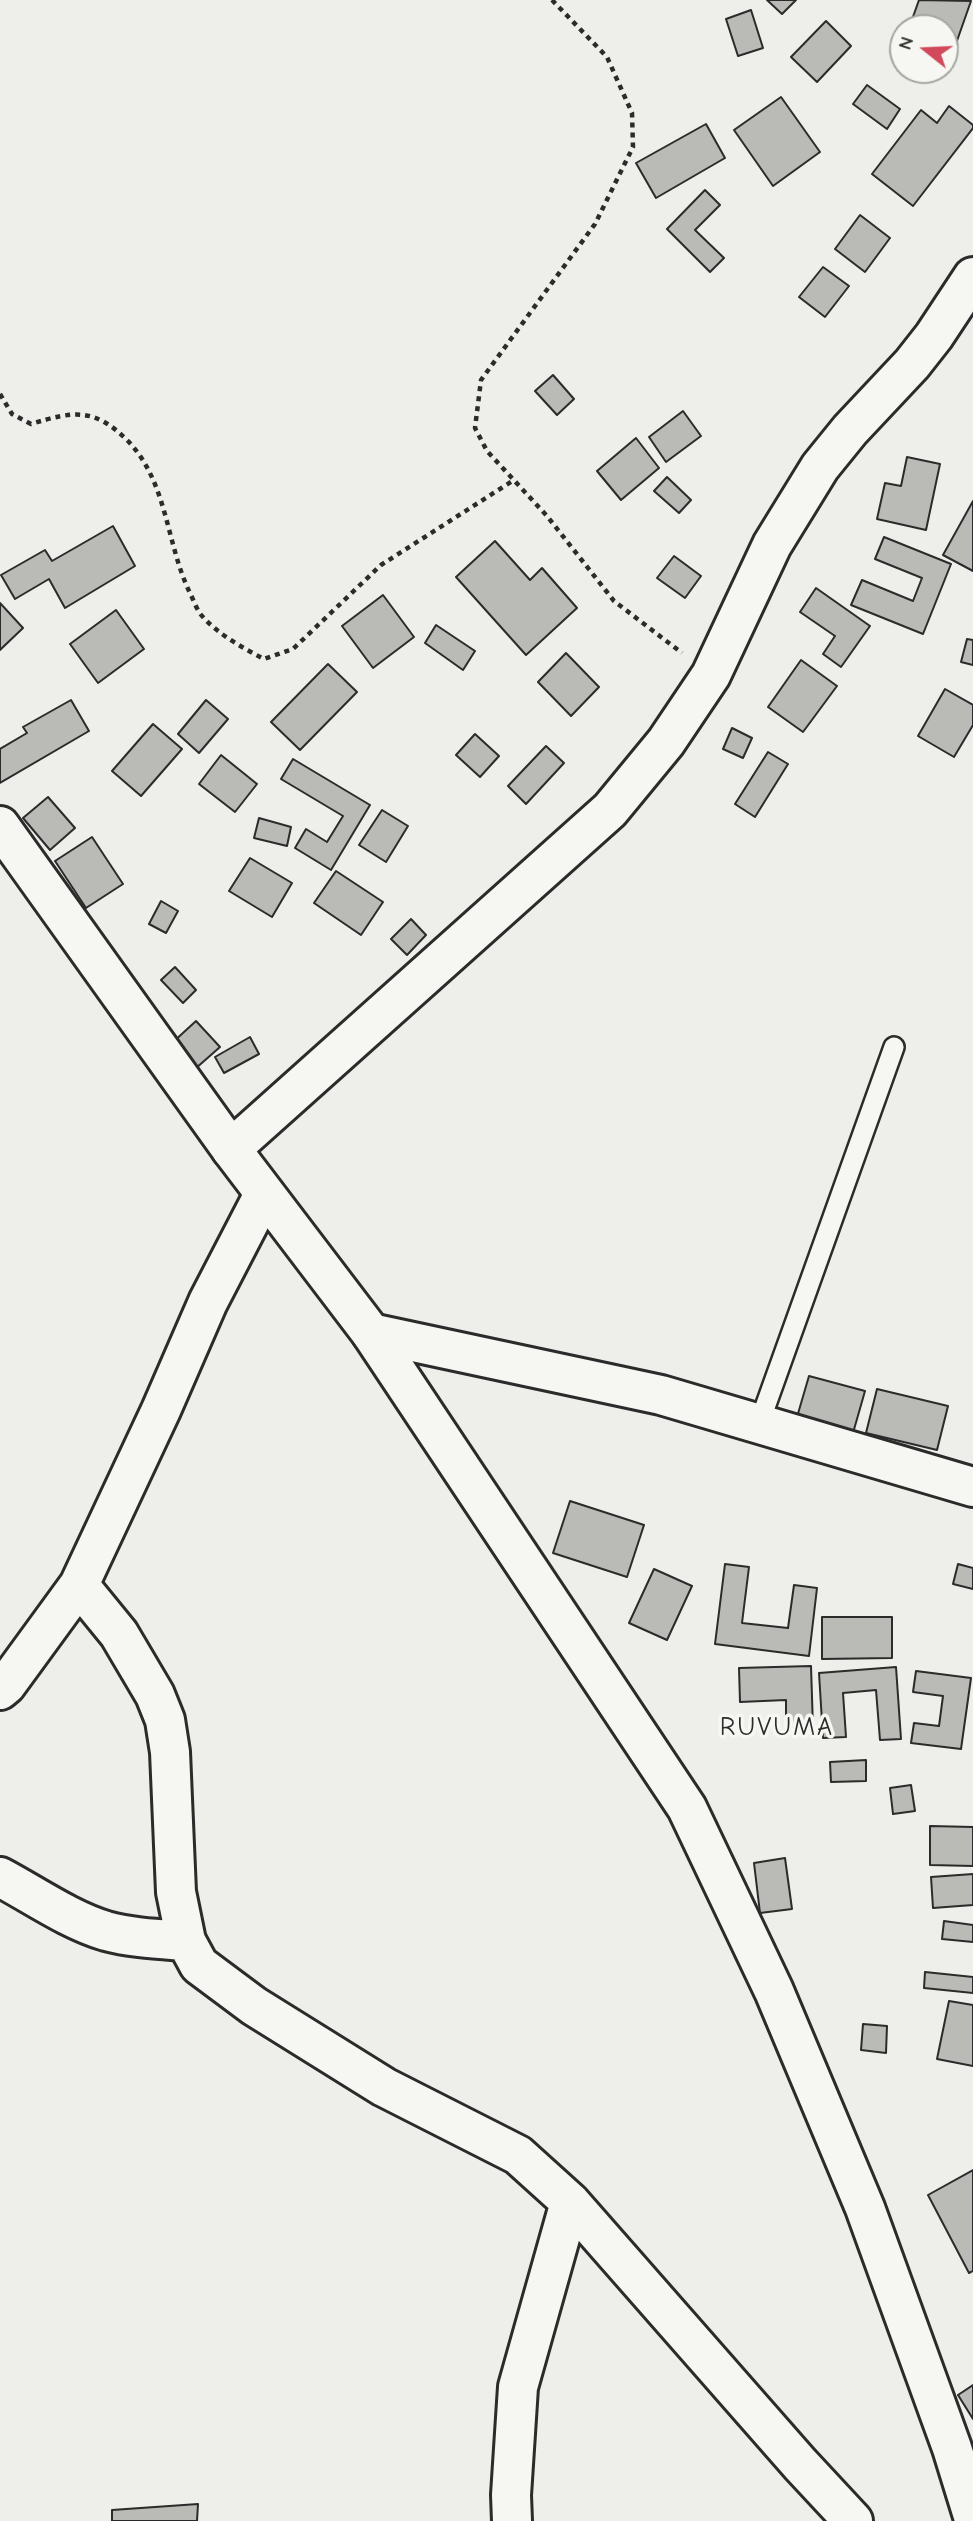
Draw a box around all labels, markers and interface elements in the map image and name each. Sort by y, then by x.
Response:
north arrow [889,14,959,84]
text: N [894,34,918,52]
district label: RUVUMA [721,1712,833,1744]

